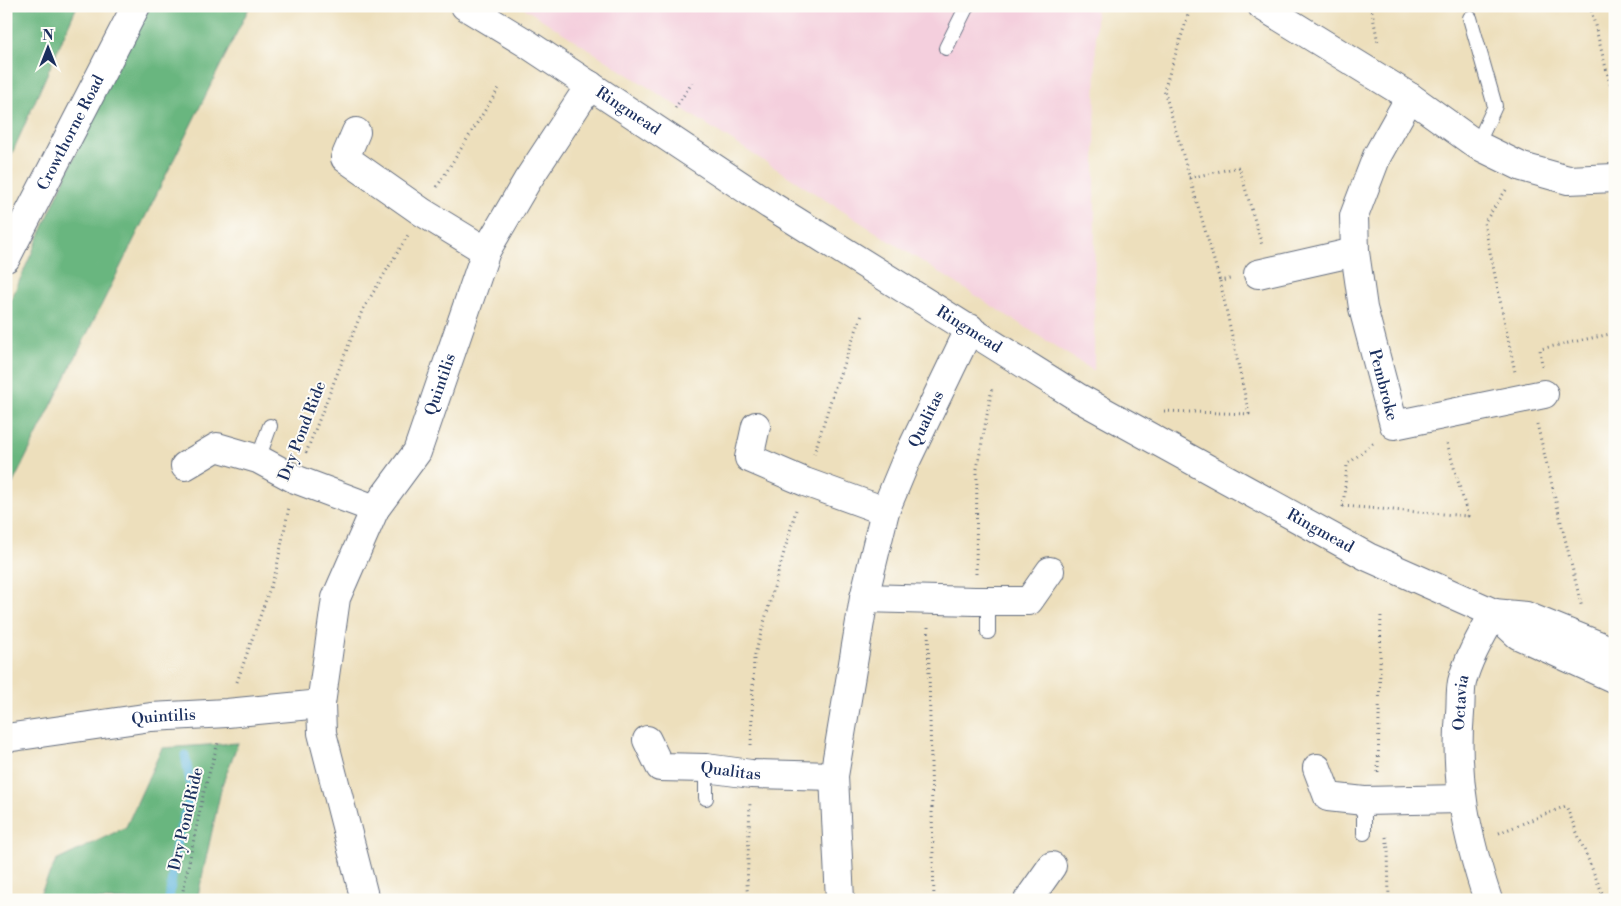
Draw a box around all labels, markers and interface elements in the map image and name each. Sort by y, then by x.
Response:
north arrow [22,22,72,72]
text: N [42,27,54,45]
street label: Crowthorne Road [33,72,109,194]
street label: Ringmead [592,82,664,140]
street label: Ringmead [933,301,1006,357]
street label: Pembroke [1364,347,1402,423]
street label: Quintilis [420,351,460,418]
street label: Dry Pond Ride [274,378,330,484]
street label: Qualitas [904,387,948,451]
street label: Ringmead [1283,504,1357,557]
street label: Octavia [1449,671,1474,731]
street label: Quintilis [130,705,196,730]
street label: Qualitas [699,757,761,784]
street label: Dry Pond Ride [164,765,208,873]

